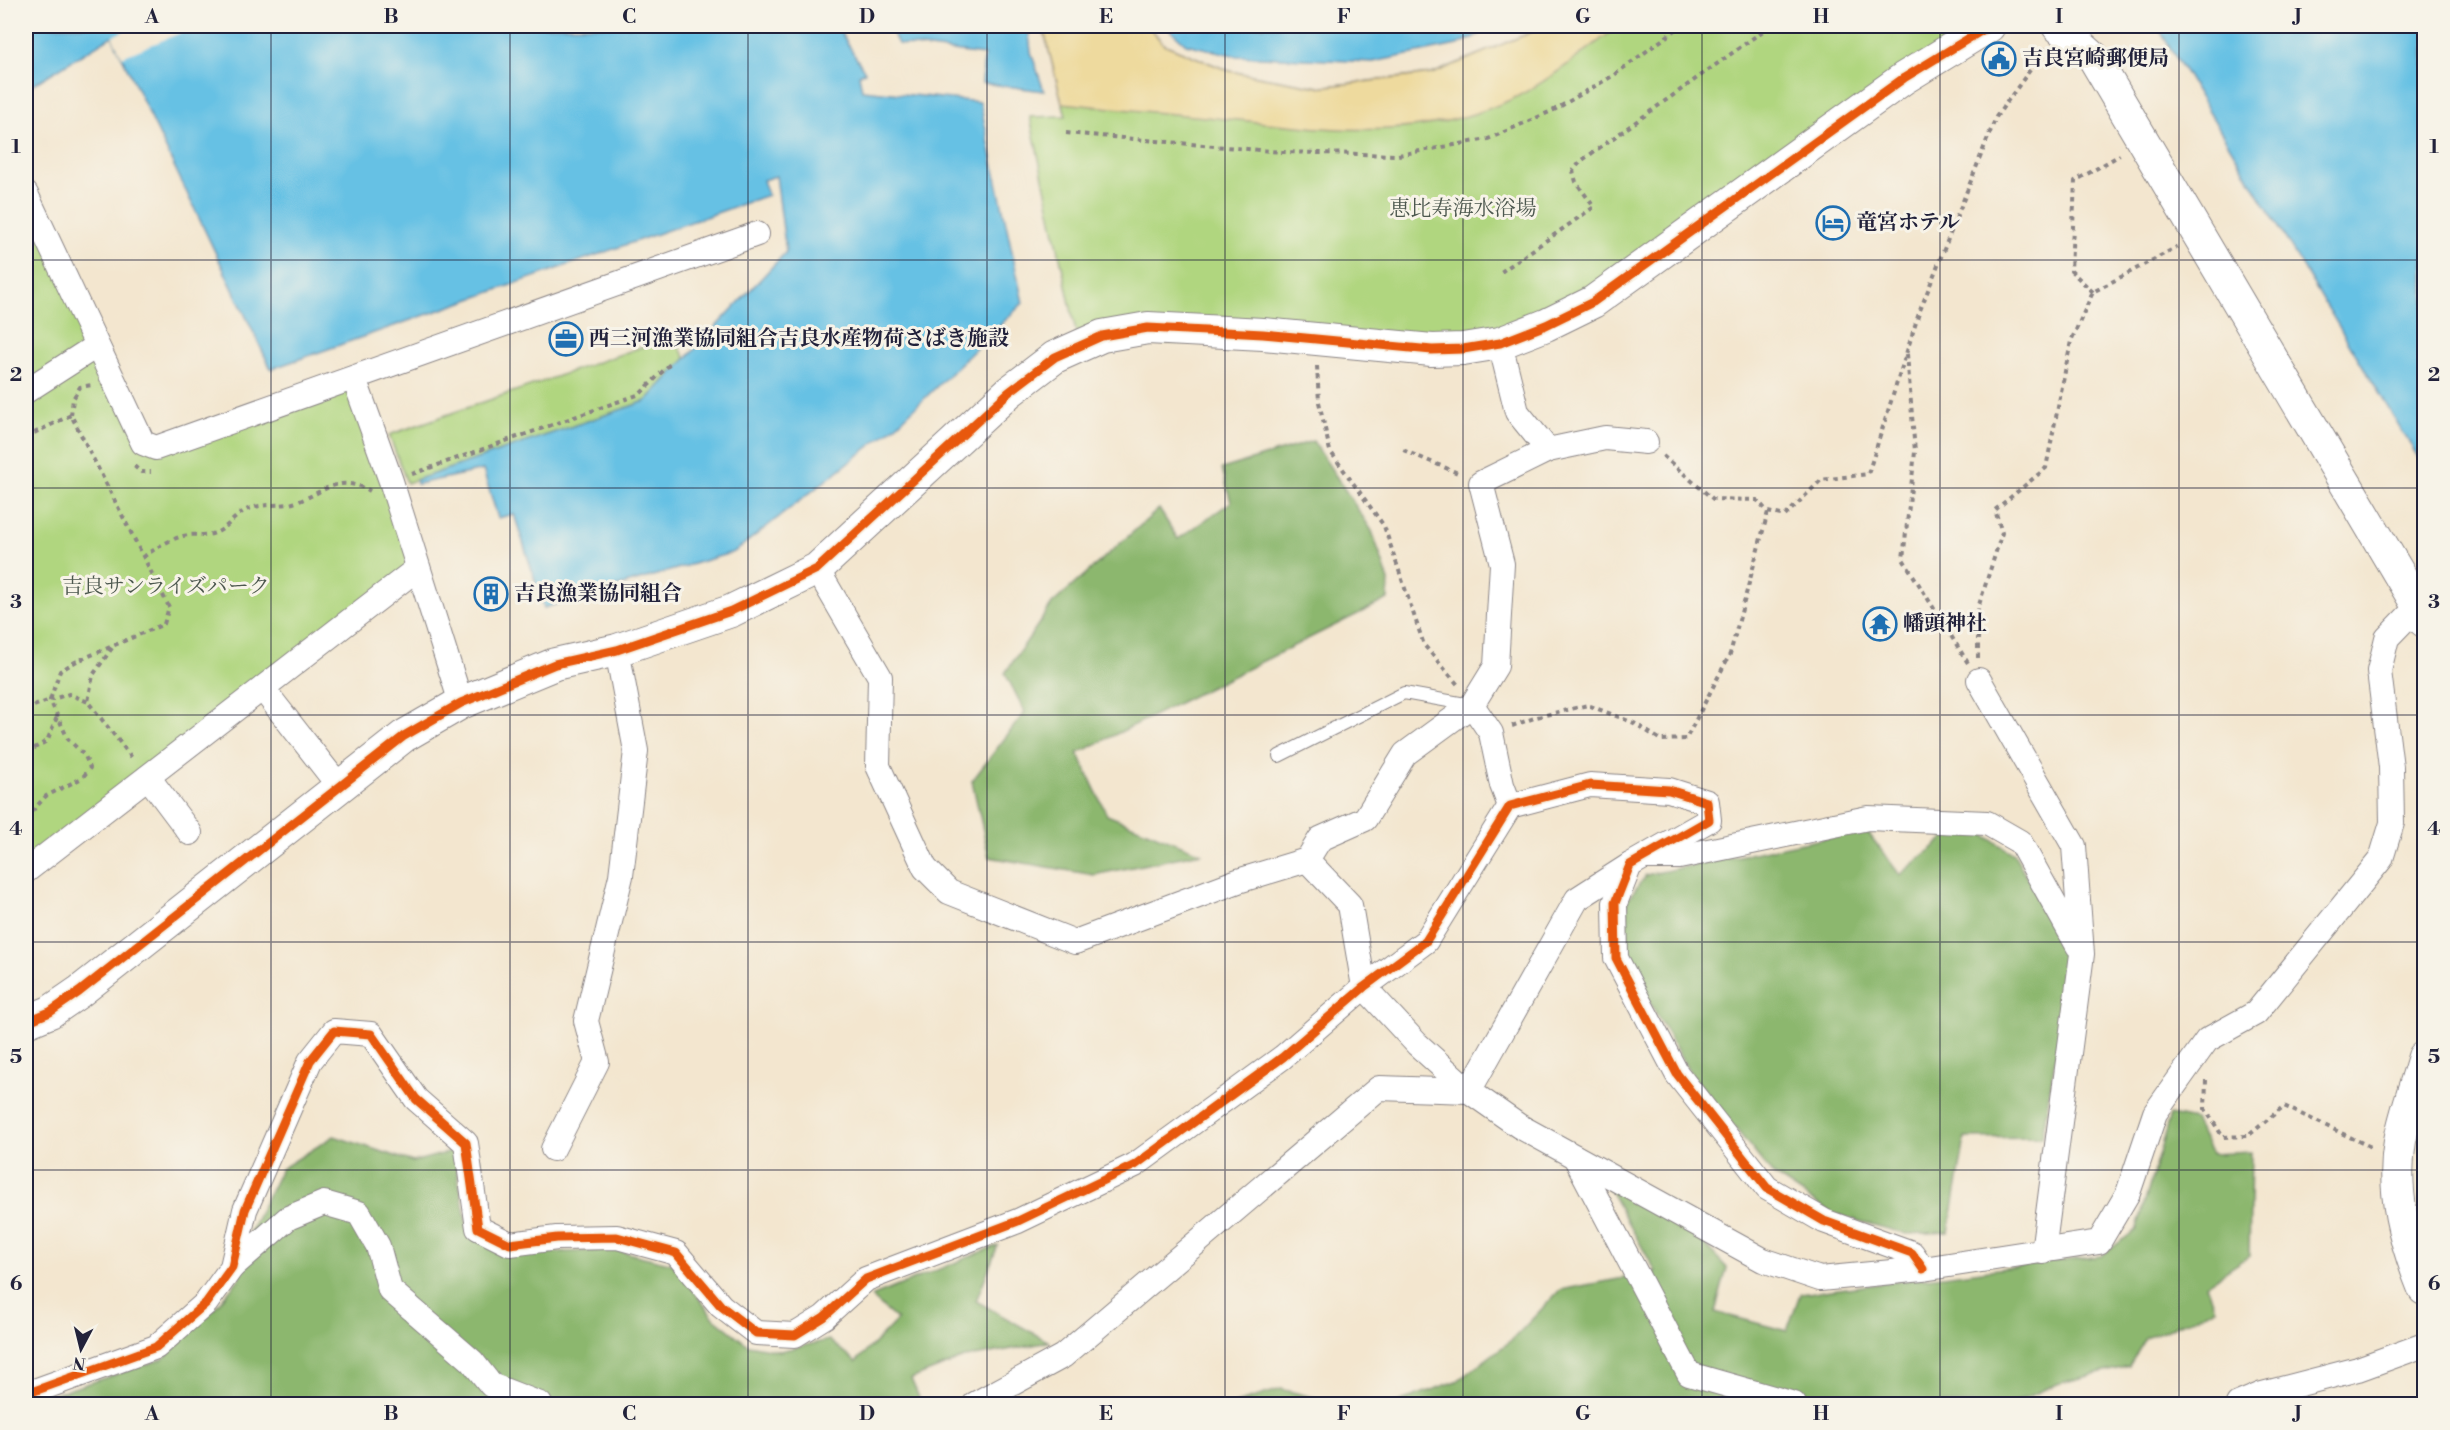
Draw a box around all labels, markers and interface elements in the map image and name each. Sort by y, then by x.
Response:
text: A [144,5,160,30]
text: B [383,5,399,30]
text: C [622,5,636,30]
text: D [859,5,875,30]
text: E [1099,5,1113,30]
text: F [1337,5,1351,30]
text: G [1575,5,1591,30]
text: H [1813,5,1830,30]
text: I [2055,5,2063,30]
text: J [2291,5,2302,30]
public building icon: 吉良宮崎郵便局 [1981,41,2017,77]
place label: 吉良宮崎郵便局 [2022,46,2169,72]
text: 1 [11,135,21,160]
text: 1 [2429,135,2439,160]
park label: 恵比寿海水浴場 [1390,196,1537,222]
hotel icon: 竜宮ホテル [1815,205,1851,241]
place label: 竜宮ホテル [1856,210,1960,236]
office icon: 西三河漁業協同組合吉良水産物荷さばき施設 [548,321,584,357]
place label: 西三河漁業協同組合吉良水産物荷さばき施設 [589,326,1009,352]
text: 2 [10,363,22,388]
text: 2 [2428,363,2440,388]
park label: 吉良サンライズパーク [62,574,270,600]
building icon: 吉良漁業協同組合 [473,576,509,612]
place label: 吉良漁業協同組合 [514,581,682,607]
text: 3 [10,590,22,615]
text: 3 [2428,590,2440,615]
temple icon: 幡頭神社 [1862,606,1898,642]
place label: 幡頭神社 [1903,611,1987,637]
text: 4 [9,817,23,842]
text: 4 [2427,817,2441,842]
text: 5 [10,1045,22,1070]
text: 5 [2428,1045,2440,1070]
text: 6 [10,1272,23,1297]
text: 6 [2428,1272,2441,1297]
north arrow [51,1319,111,1379]
text: N [71,1352,87,1374]
text: A [144,1402,160,1427]
text: B [383,1402,399,1427]
text: C [622,1402,636,1427]
text: D [859,1402,875,1427]
text: E [1099,1402,1113,1427]
text: F [1337,1402,1351,1427]
text: G [1575,1402,1591,1427]
text: H [1813,1402,1830,1427]
text: I [2055,1402,2063,1427]
text: J [2291,1402,2302,1427]

